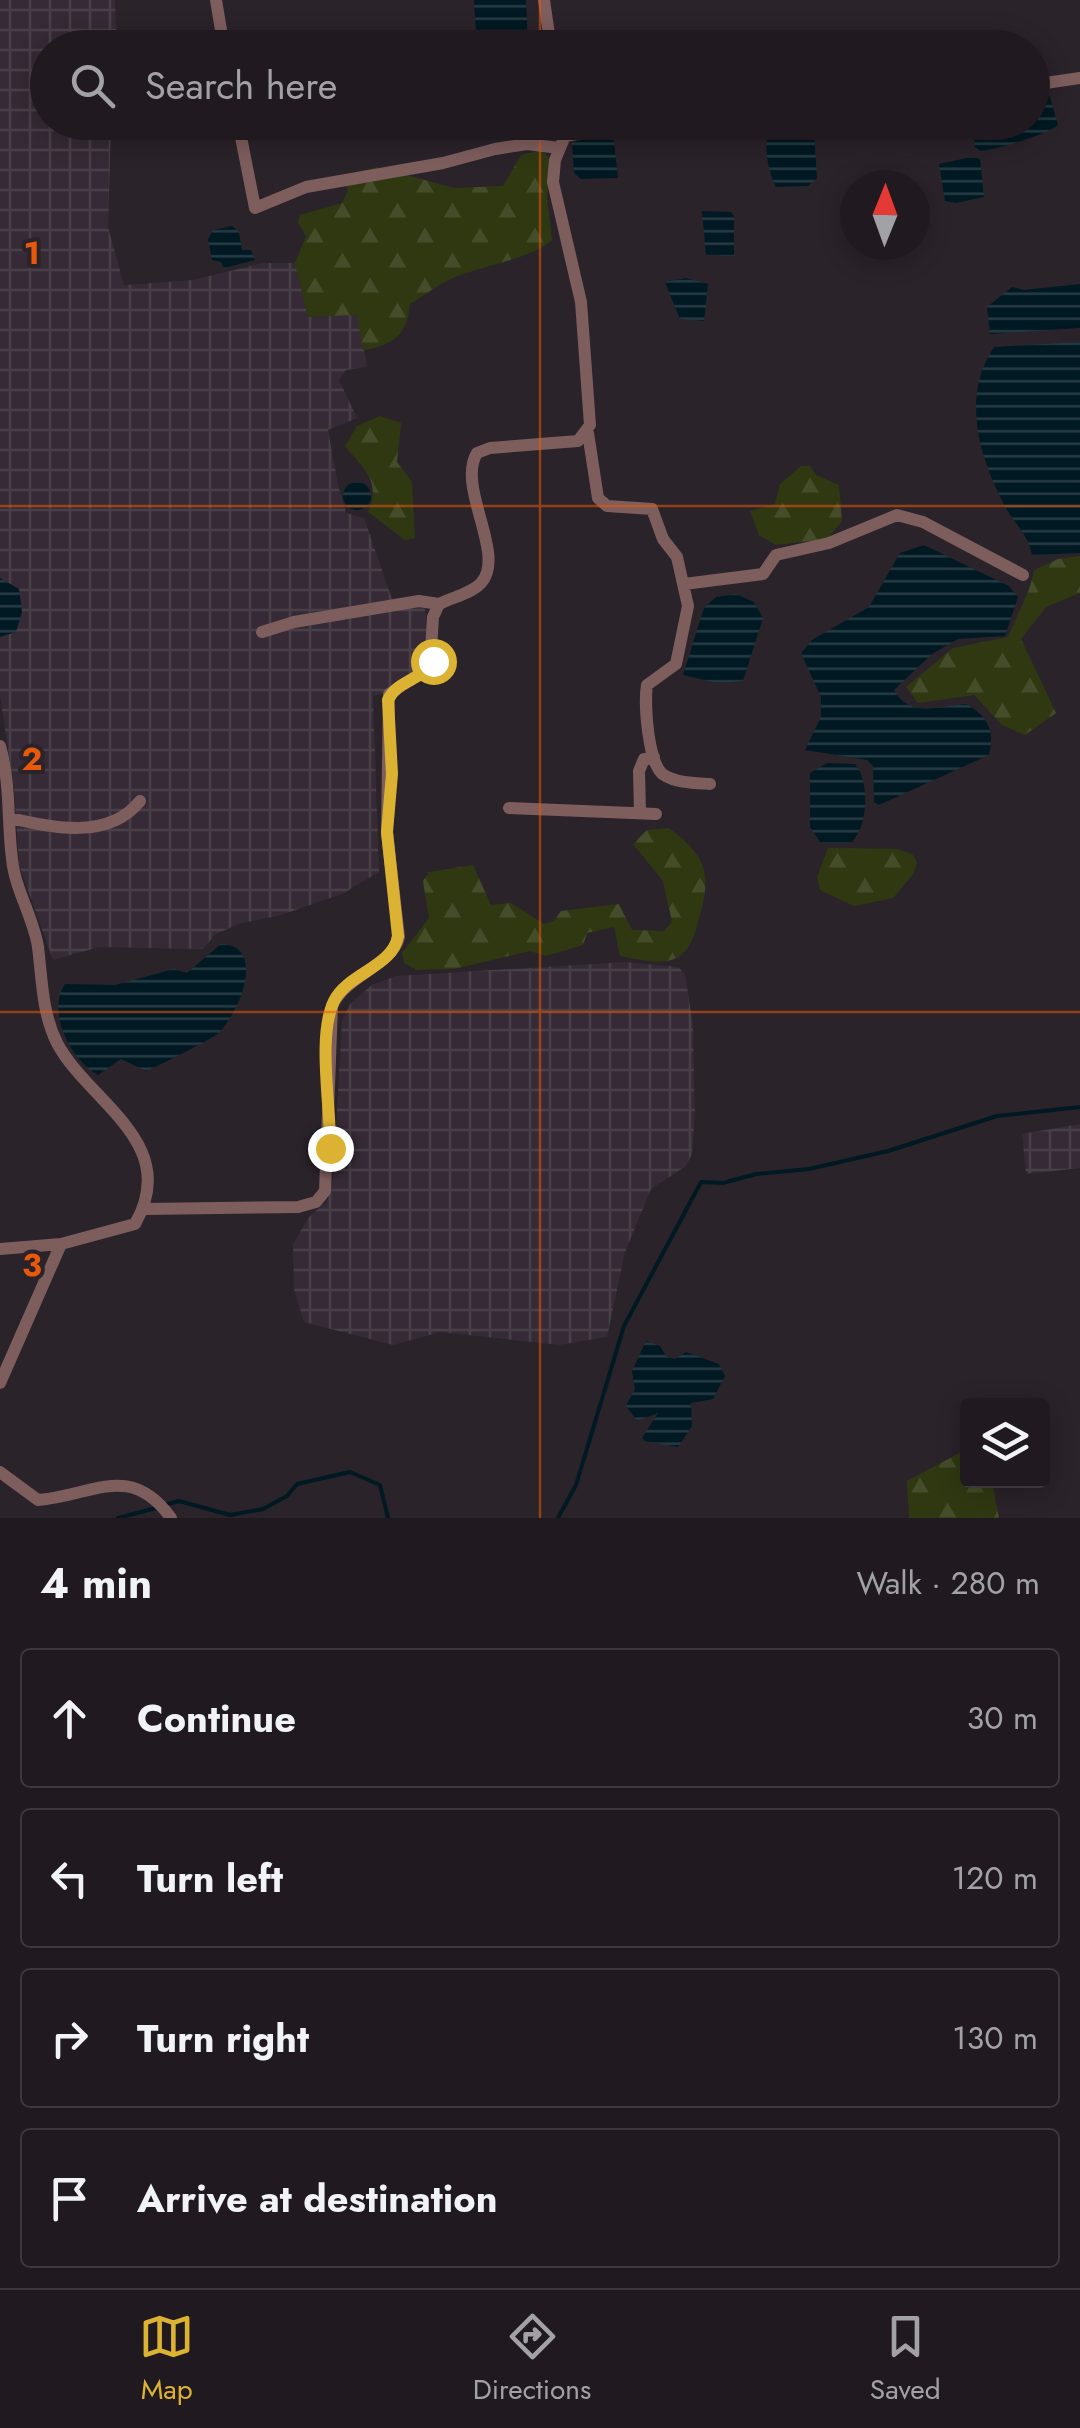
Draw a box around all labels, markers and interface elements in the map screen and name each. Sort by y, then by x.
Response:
search box [30,30,1050,140]
icon: search [65,58,120,113]
text: Search here [145,58,337,113]
north arrow [840,170,930,260]
text: 1 [24,230,40,276]
route start [411,639,457,685]
text: 2 [22,736,43,782]
route end [308,1126,354,1172]
text: 3 [22,1242,42,1288]
map controls [960,1398,1050,1488]
button: layers [960,1398,1050,1488]
text: 4 min [40,1553,152,1614]
text: Walk · 280 m [856,1560,1040,1606]
icon: ahead [42,1691,97,1746]
text: Continue [137,1691,296,1746]
text: 30 m [967,1695,1038,1741]
icon: left [42,1851,97,1906]
text: Turn left [137,1851,283,1906]
text: 120 m [952,1855,1038,1901]
icon: right [42,2011,97,2066]
text: Turn right [137,2011,309,2066]
text: 130 m [952,2015,1038,2061]
icon: arrive [42,2171,97,2226]
text: Arrive at destination [137,2171,498,2226]
tab: Map [139,2309,194,2410]
tab: Directions [473,2309,591,2410]
tab: Saved [870,2309,941,2410]

